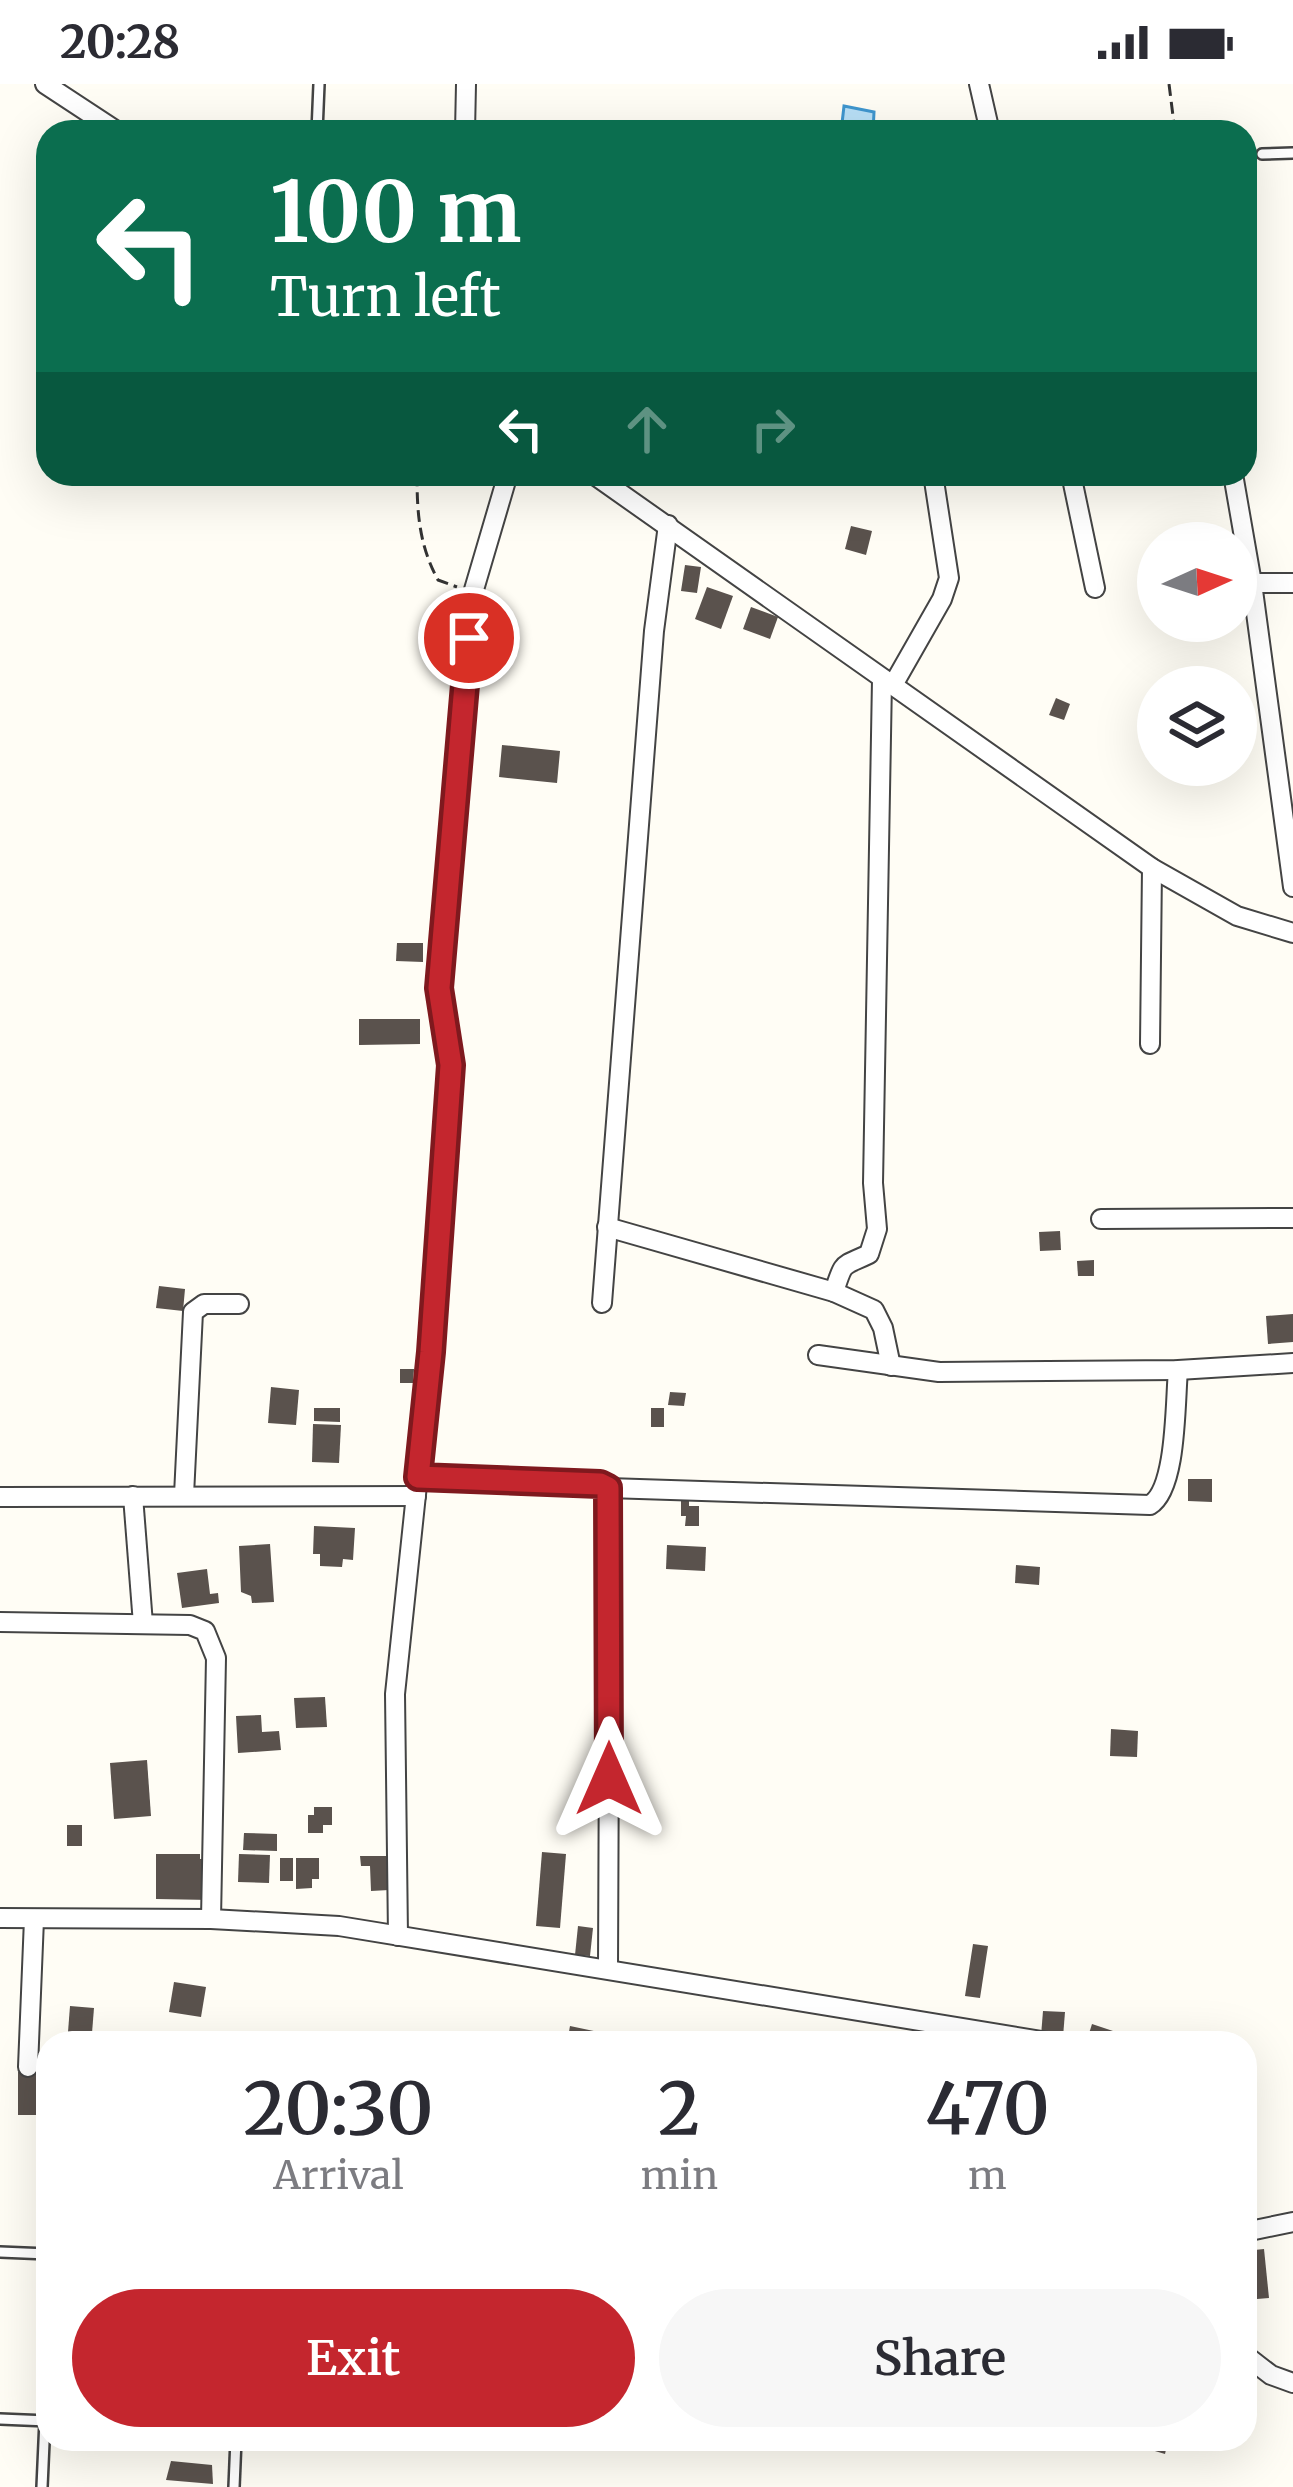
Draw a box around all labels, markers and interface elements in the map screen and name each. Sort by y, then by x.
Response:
text: 20:28 [60,14,180,70]
text: 100 m [270,159,522,265]
icon: left [72,168,228,324]
text: Turn left [270,263,501,331]
icon: left [488,396,554,462]
icon: ahead [614,396,680,462]
icon: right [740,396,806,462]
north arrow [1137,522,1257,642]
map controls [1137,522,1257,786]
pin [418,587,520,689]
icon: arrive [436,605,502,671]
button: layers [1137,666,1257,786]
position arrow [546,1716,672,1842]
text: 20:30 [243,2063,434,2154]
text: 2 [658,2063,701,2154]
text: 470 [925,2063,1050,2154]
text: Arrival [273,2151,404,2200]
text: min [641,2151,718,2200]
text: m [968,2151,1007,2200]
button: Exit [72,2289,635,2427]
button: Share [659,2289,1221,2427]

